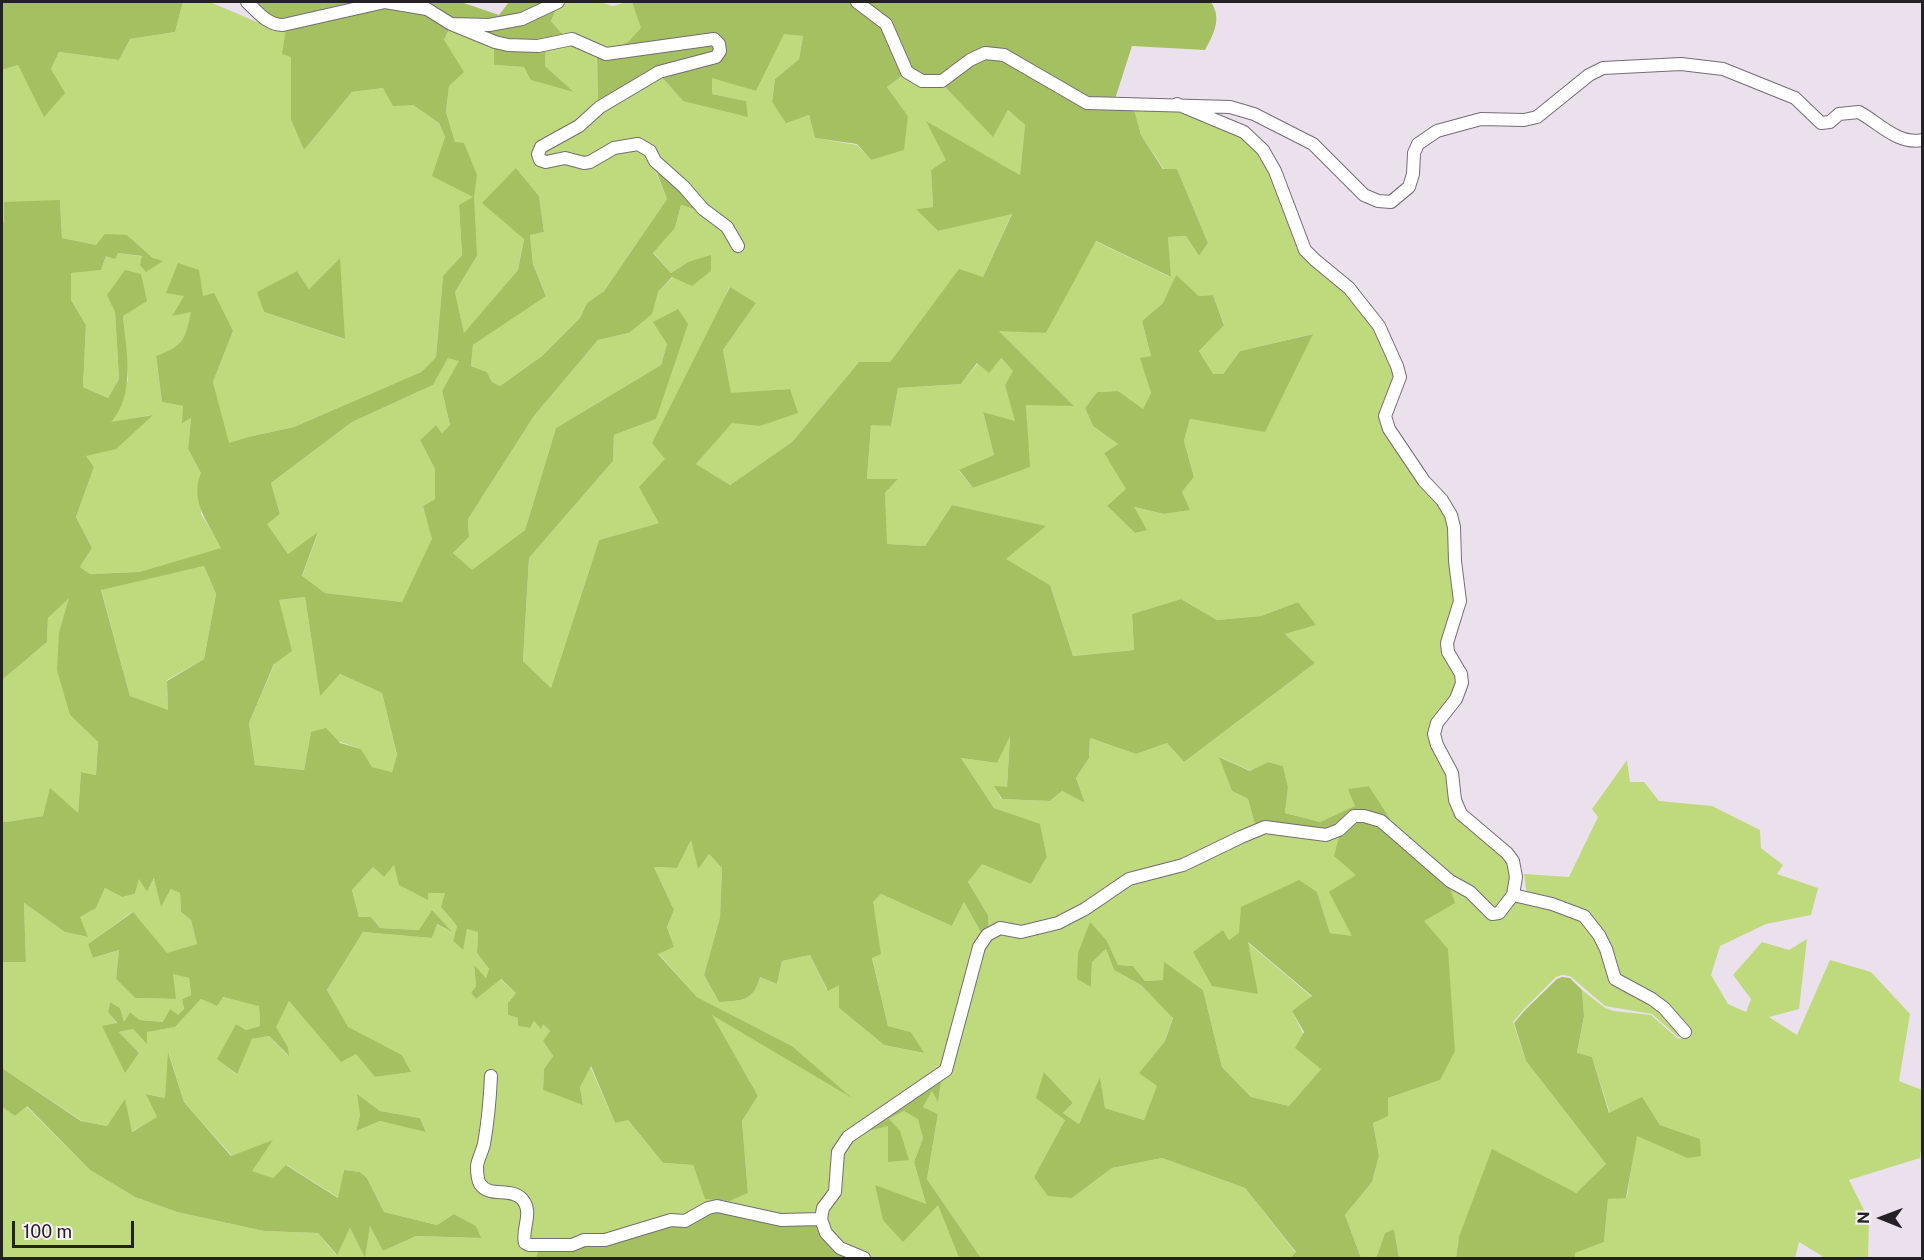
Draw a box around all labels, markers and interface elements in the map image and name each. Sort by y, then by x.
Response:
north arrow [1852,1188,1912,1248]
scale bar [15,1209,136,1247]
text: N [1854,1211,1873,1224]
text: 100 m [23,1221,72,1242]

